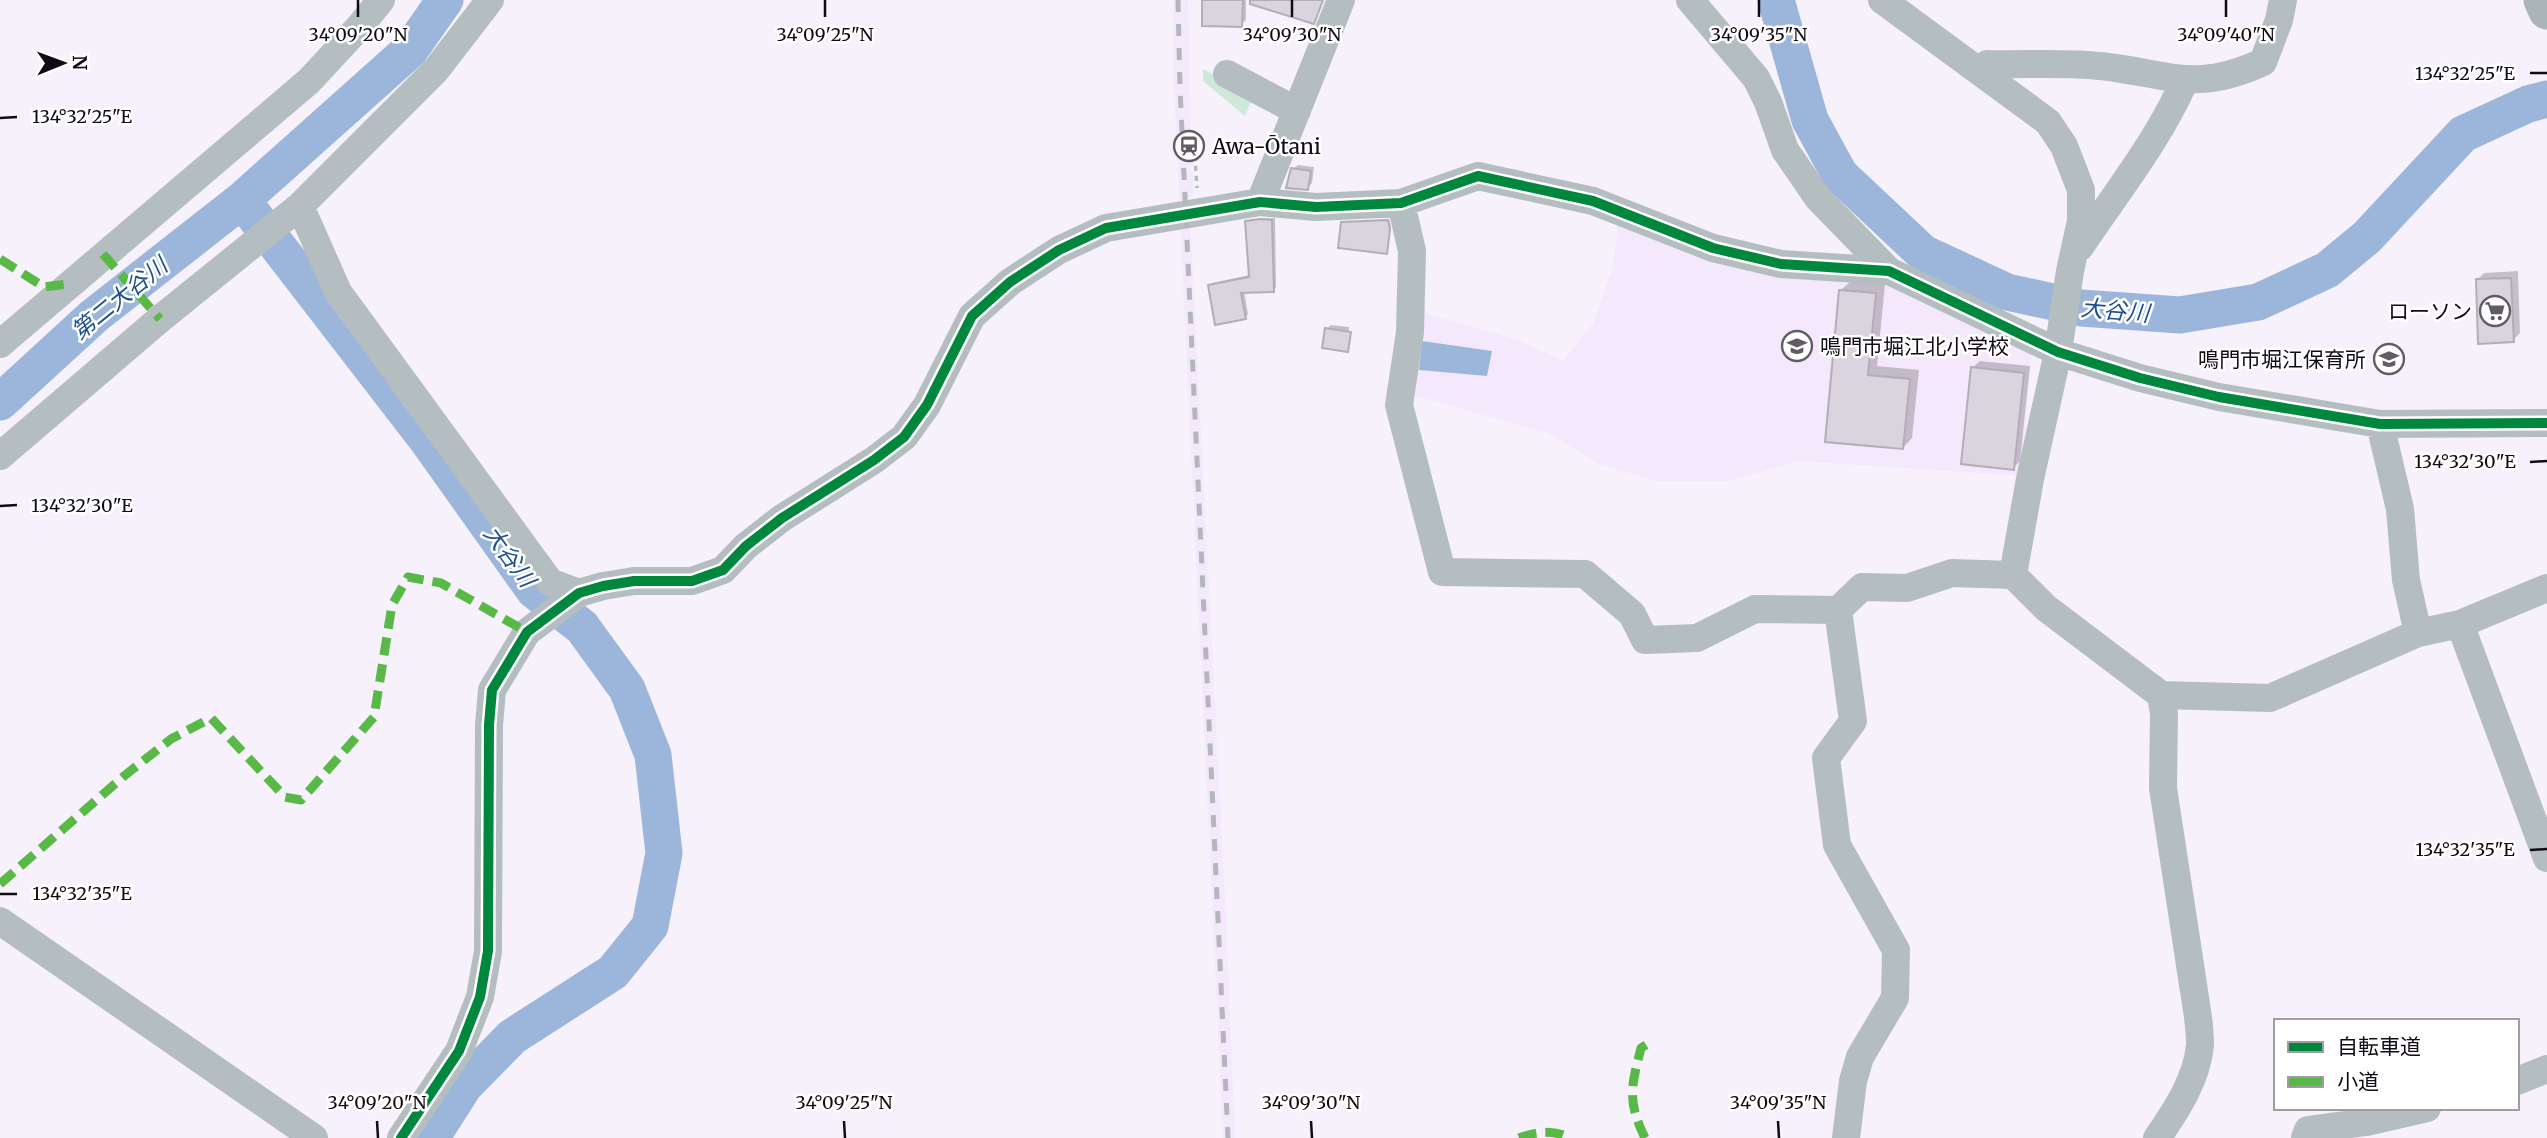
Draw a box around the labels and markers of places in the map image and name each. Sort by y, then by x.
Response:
station icon: Awa-Ōtani [1172,129,1206,163]
place label: Awa-Ōtani [1211,133,1321,160]
supermarket icon: ローソン [2478,294,2512,328]
place label: ローソン [2388,298,2472,325]
school or university icon: 鳴門市堀江北小学校 [1780,329,1814,363]
place label: 鳴門市堀江北小学校 [1820,333,2009,360]
school or university icon: 鳴門市堀江保育所 [2372,342,2406,376]
place label: 鳴門市堀江保育所 [2198,346,2366,373]

